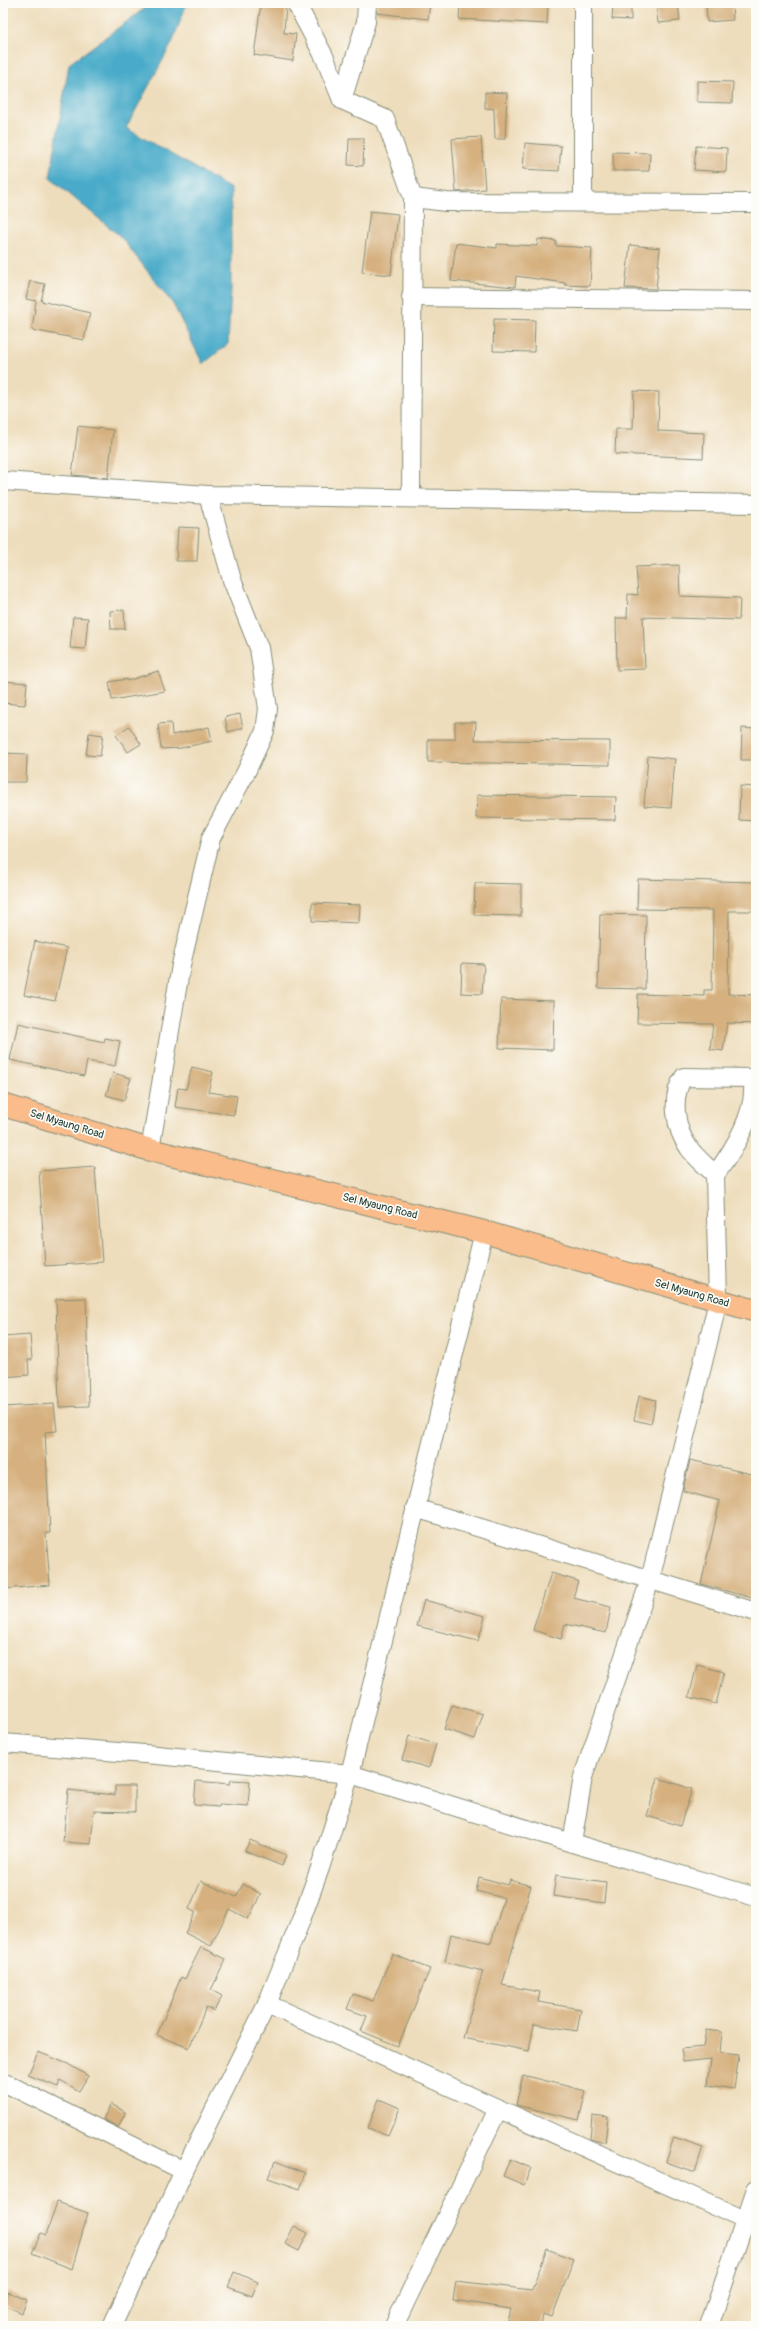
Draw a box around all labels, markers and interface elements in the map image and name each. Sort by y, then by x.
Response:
street label: Sel Myaung Road [28,1107,106,1141]
street label: Sel Myaung Road [341,1190,419,1222]
street label: Sel Myaung Road [653,1276,731,1310]

